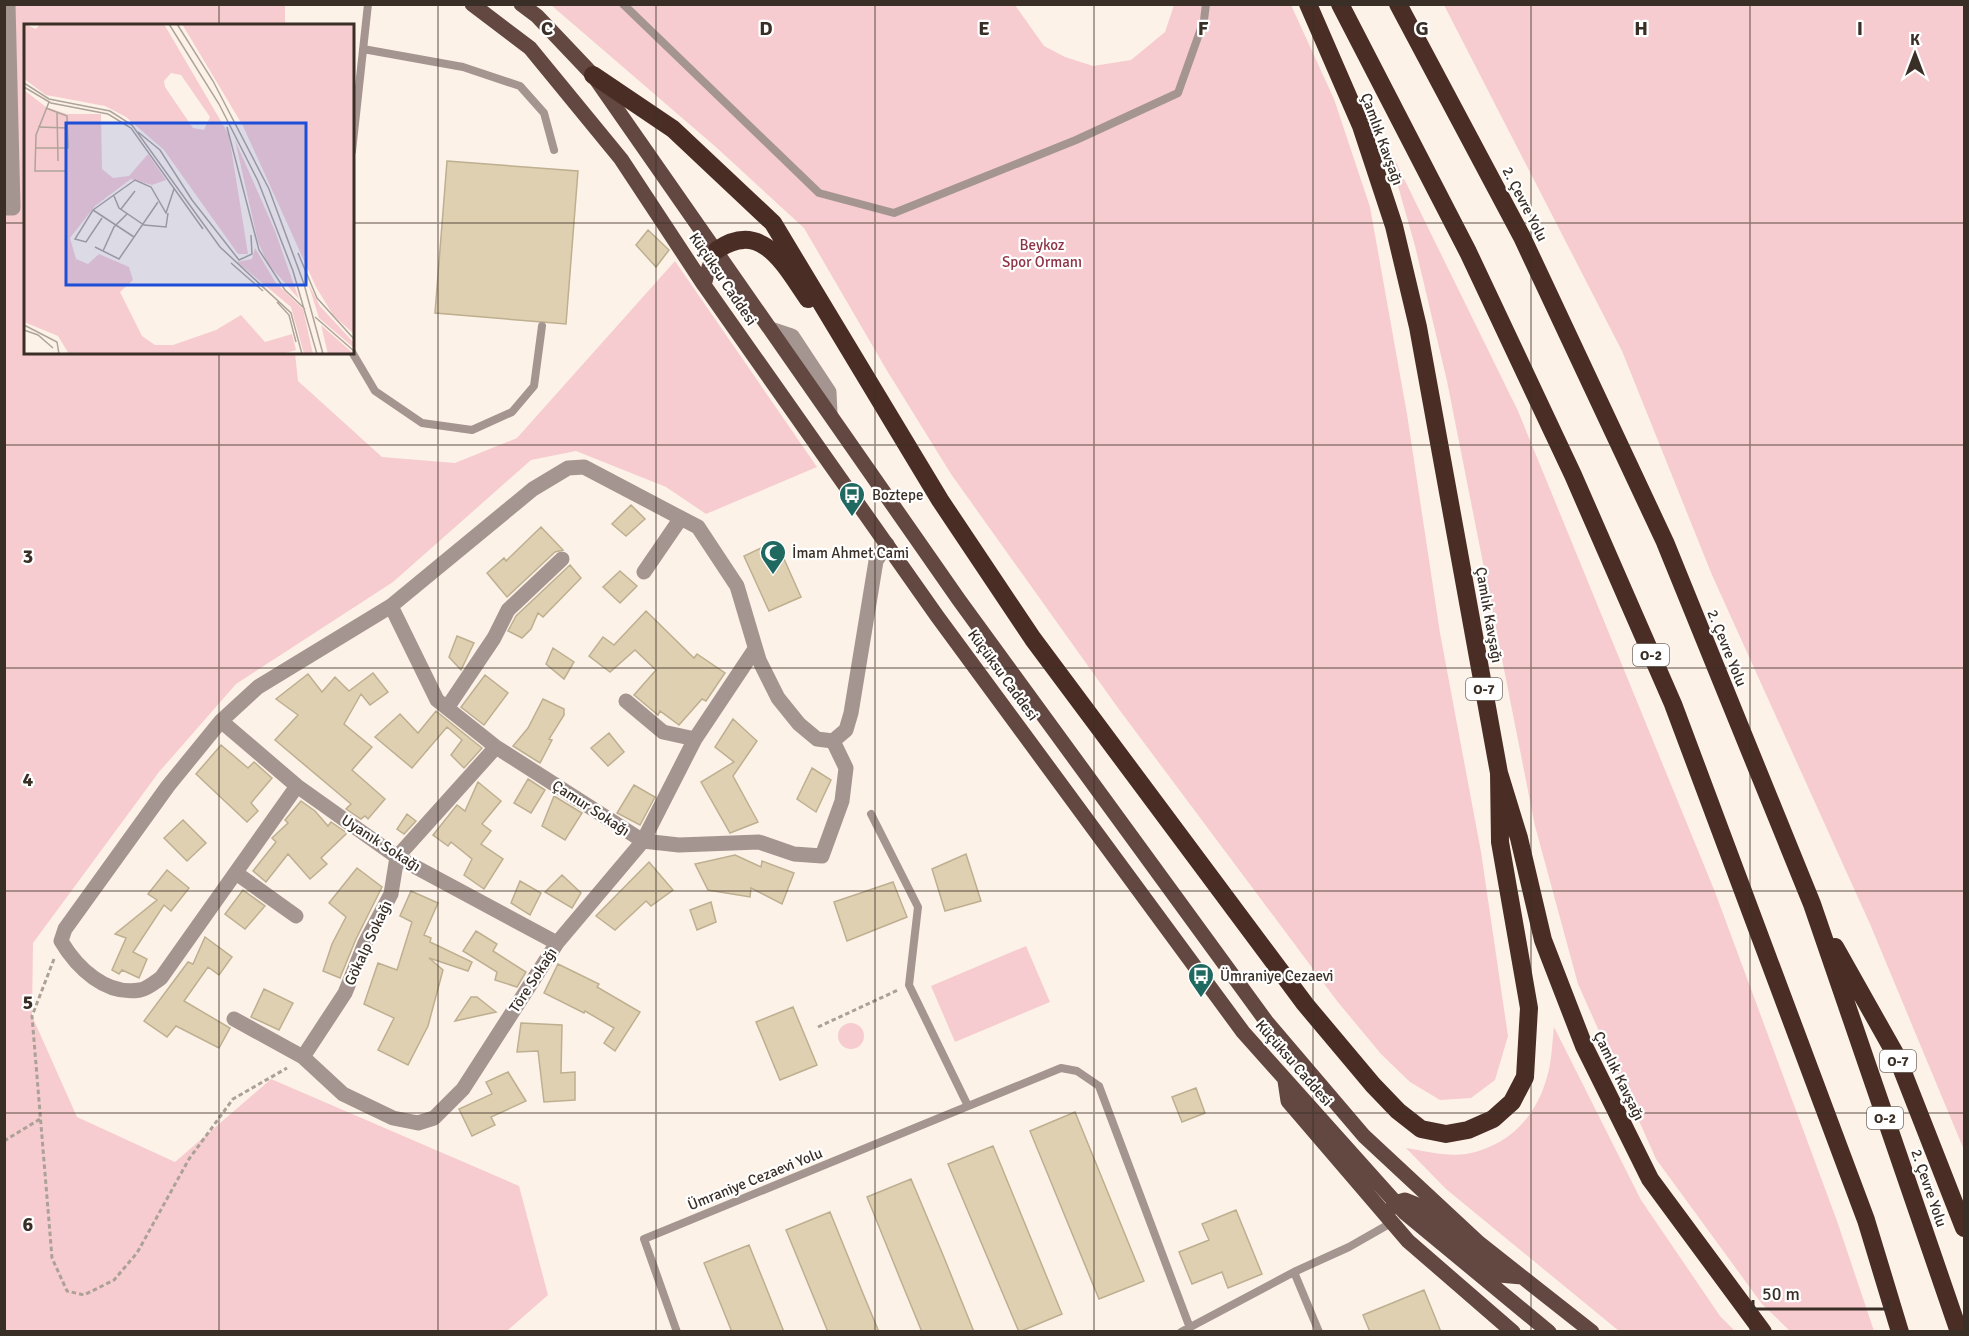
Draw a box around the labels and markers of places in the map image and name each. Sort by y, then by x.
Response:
bus stop icon: Boztepe [837,480,867,518]
place label: Boztepe [872,486,923,504]
mosque icon: İmam Ahmet Cami [758,538,788,576]
place label: İmam Ahmet Cami [792,544,909,562]
bus stop icon: Ümraniye Cezaevi [1186,961,1216,999]
place label: Ümraniye Cezaevi [1220,967,1333,985]

